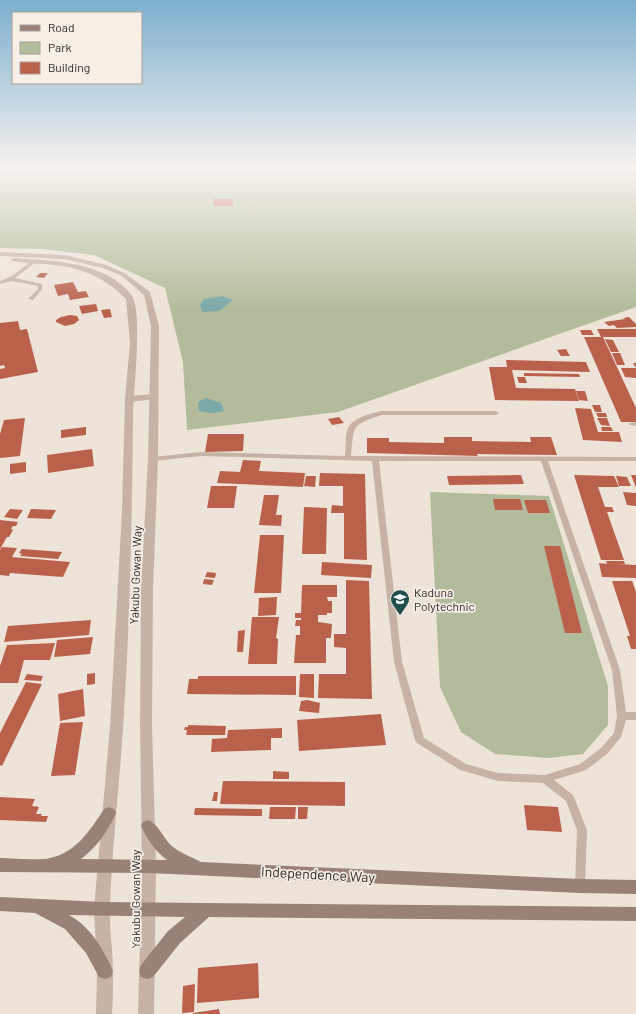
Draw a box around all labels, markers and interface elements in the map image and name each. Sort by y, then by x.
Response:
legend [12,12,142,84]
text: Road [48,20,75,34]
text: Park [48,40,72,54]
text: Building [48,60,90,74]
street label: Yakubu Gowan Way [126,525,144,625]
place label: Kaduna Polytechnic [414,585,475,613]
school or university icon: Kaduna Polytechnic [389,588,411,616]
street label: Yakubu Gowan Way [128,849,142,948]
street label: Independence Way [261,863,376,885]

